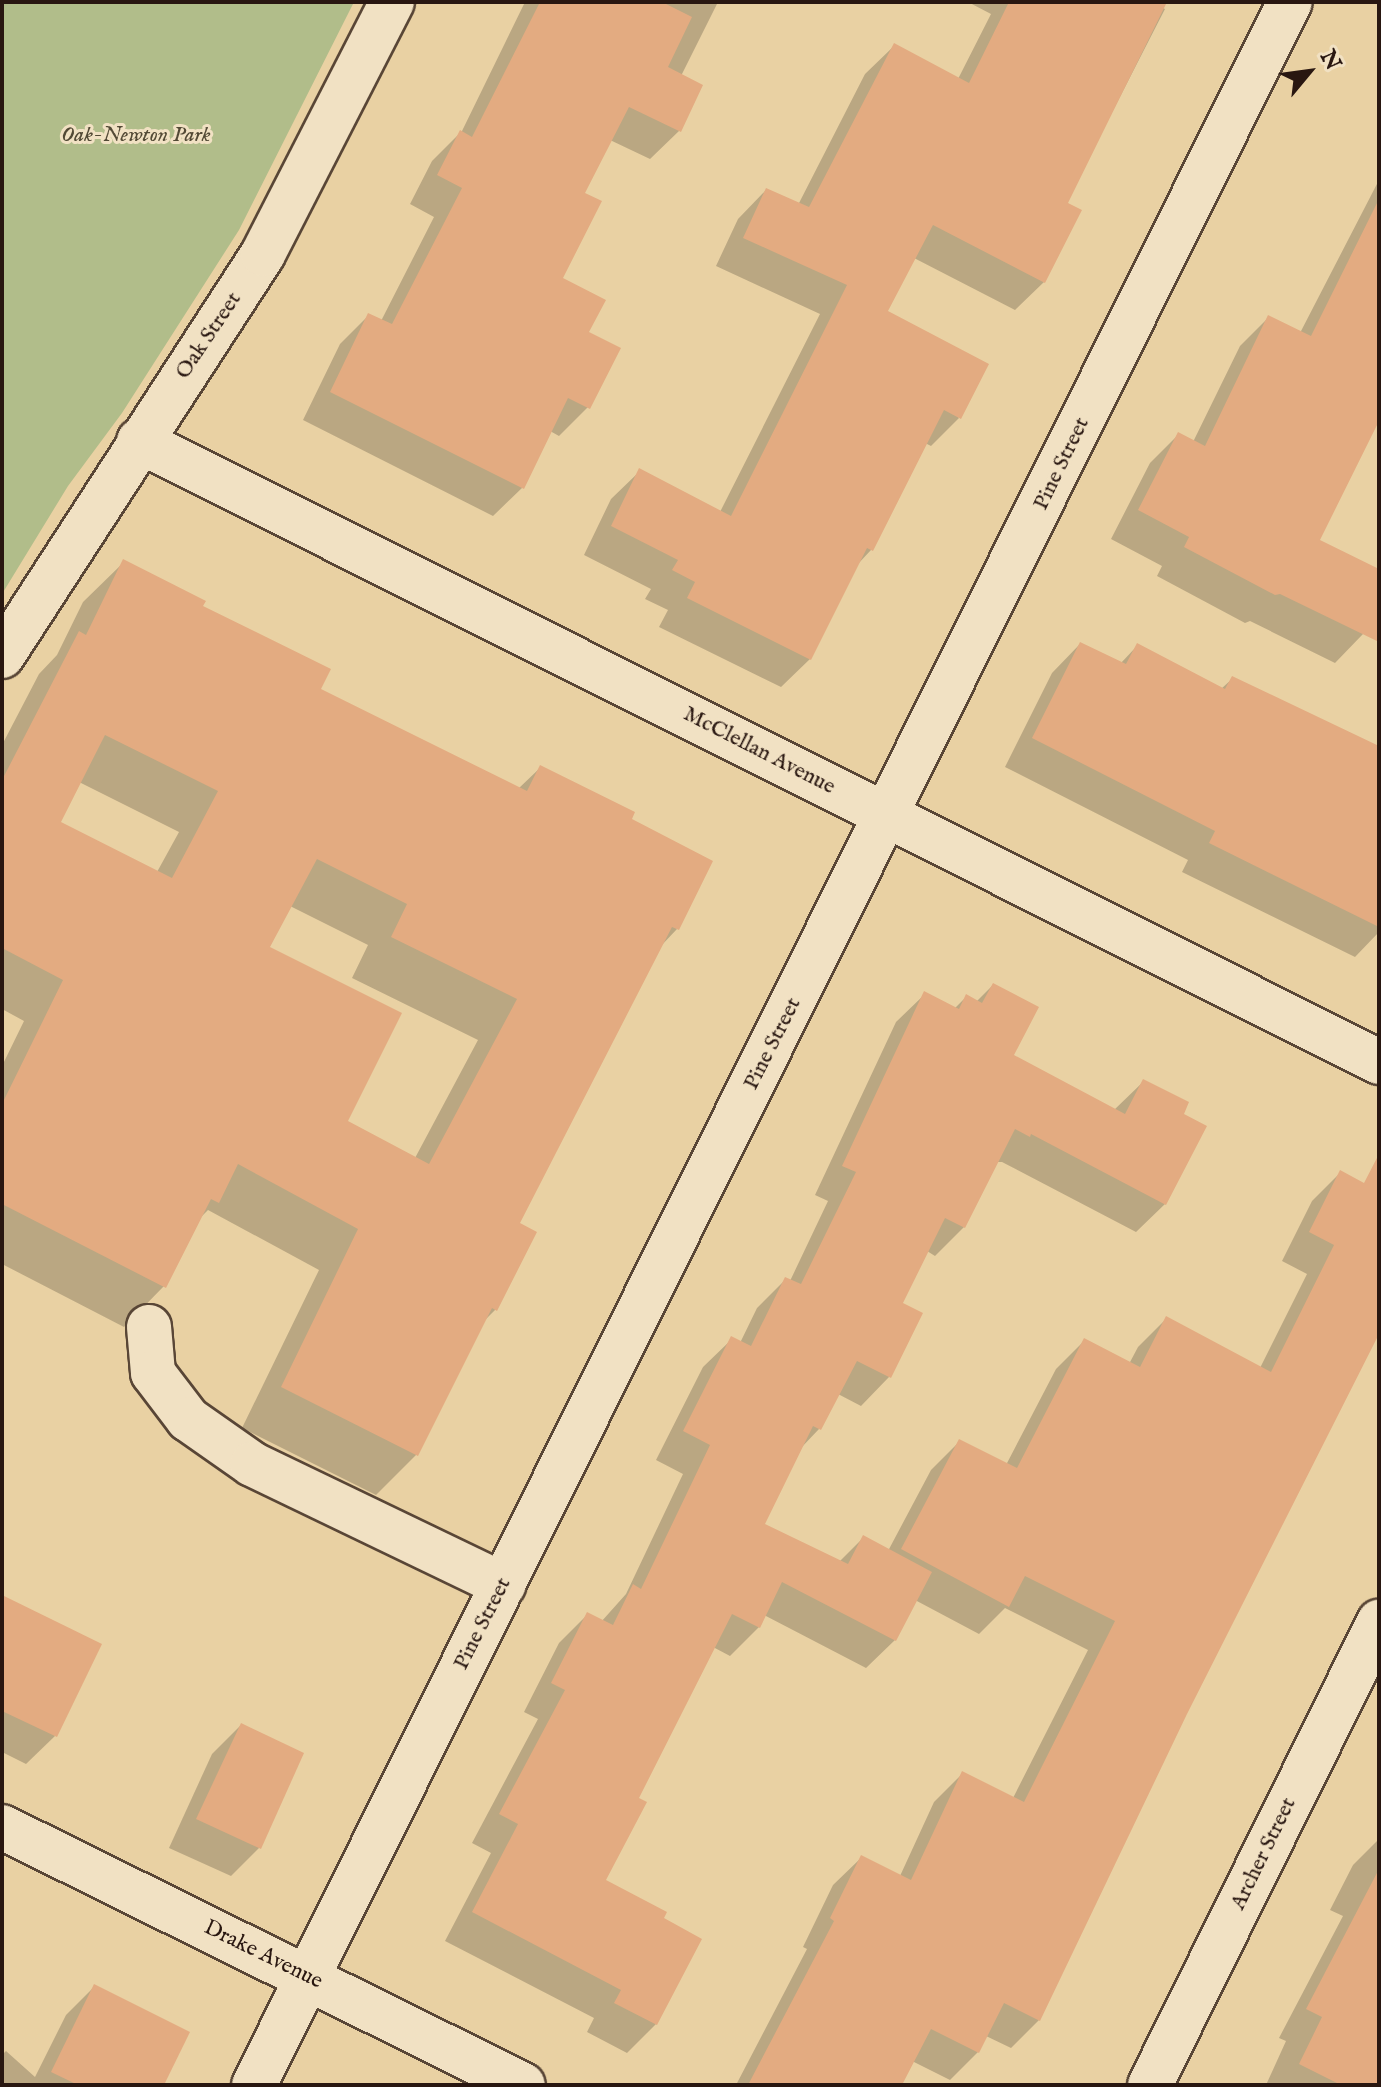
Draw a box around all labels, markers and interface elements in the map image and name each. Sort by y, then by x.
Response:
north arrow [1269,32,1349,112]
text: N [1313,45,1347,75]
park label: Oak-Newton Park [61,123,211,149]
street label: Oak Street [170,288,248,384]
street label: Pine Street [1028,413,1096,515]
street label: McClellan Avenue [679,701,839,801]
street label: Pine Street [739,994,807,1094]
street label: Pine Street [449,1574,517,1674]
street label: Archer Street [1225,1794,1303,1914]
street label: Drake Avenue [199,1915,327,1995]

